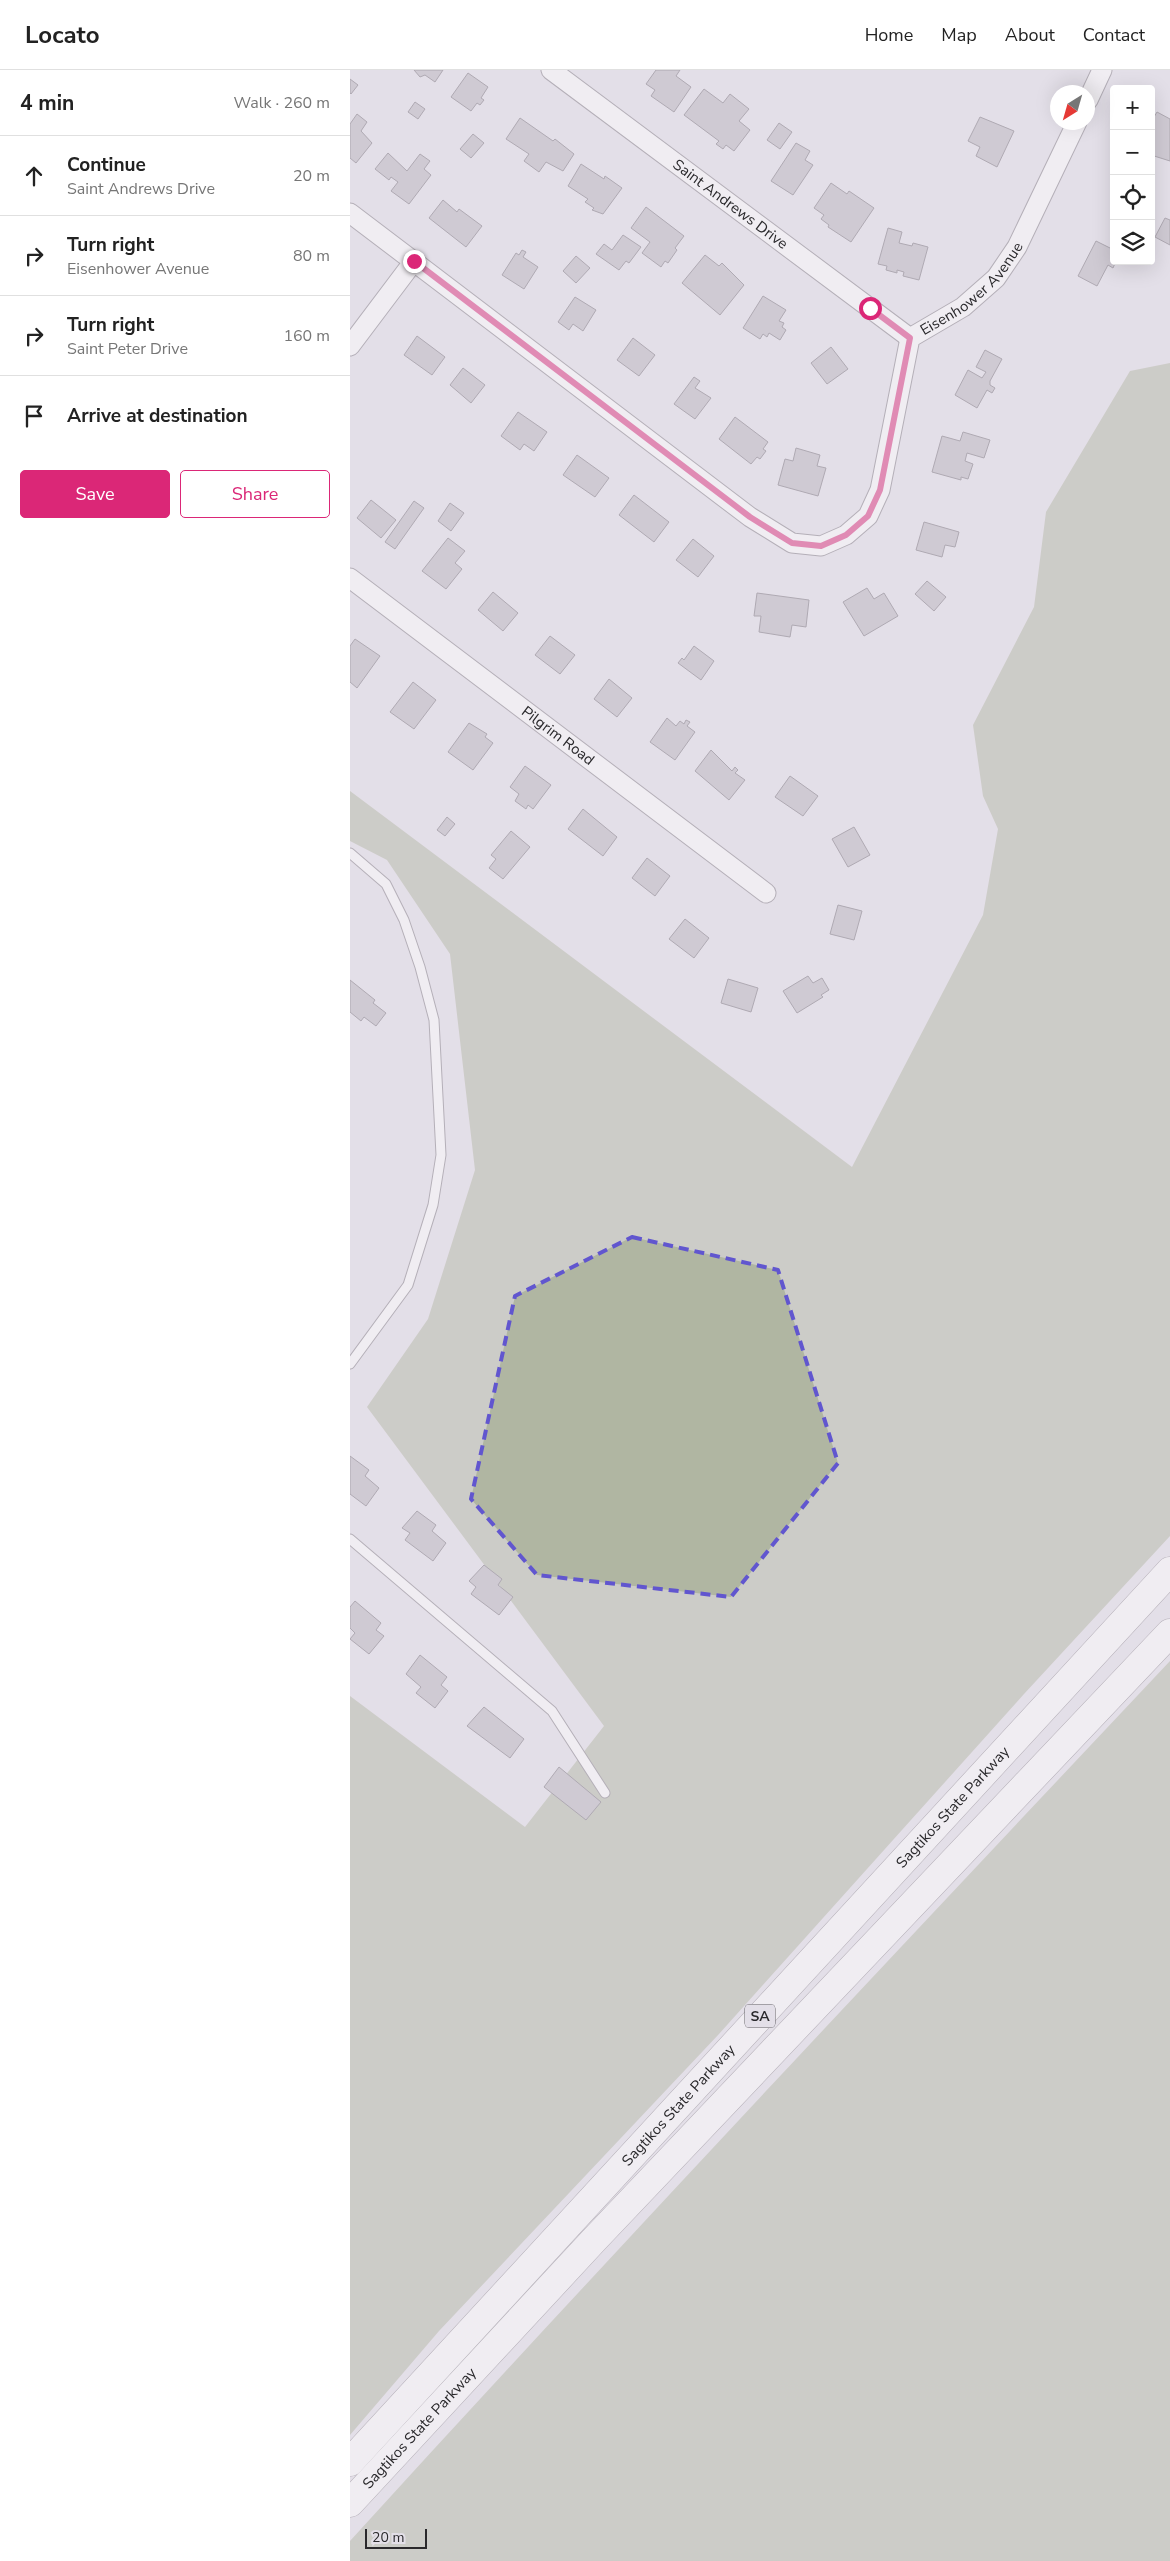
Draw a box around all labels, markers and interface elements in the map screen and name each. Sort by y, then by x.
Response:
text: Locato [25,19,100,51]
text: Home [865,23,913,47]
text: Map [941,23,977,47]
text: About [1005,23,1055,47]
text: Contact [1083,23,1145,47]
north arrow [1050,85,1095,130]
map controls [1110,85,1155,265]
button: + [1110,85,1155,130]
text: 4 min [20,89,74,117]
text: Walk · 260 m [234,92,330,114]
button: − [1110,130,1155,175]
text: Continue [67,152,146,178]
street label: Saint Andrews Drive [669,154,792,254]
icon: ahead [20,162,48,190]
text: 20 m [293,165,330,187]
button: locate [1110,175,1155,220]
text: Saint Andrews Drive [67,178,215,200]
button: layers [1110,220,1155,265]
text: Turn right [67,232,154,258]
street label: Eisenhower Avenue [916,239,1028,340]
icon: right [20,242,48,270]
text: 80 m [293,245,330,267]
route end [403,250,426,273]
text: Eisenhower Avenue [67,258,209,280]
route start [859,297,882,320]
text: Turn right [67,312,154,338]
icon: right [20,322,48,350]
text: 160 m [283,325,330,347]
text: Saint Peter Drive [67,338,188,360]
icon: arrive [20,402,48,430]
text: Arrive at destination [67,403,248,429]
button: Save [20,470,170,518]
button: Share [180,470,330,518]
street label: Pilgrim Road [518,701,599,770]
street label: Sagtikos State Parkway [892,1742,1014,1872]
road number: SA [745,2004,775,2028]
street label: Sagtikos State Parkway [617,2040,740,2170]
street label: Sagtikos State Parkway [358,2363,481,2493]
scale bar [365,2526,428,2549]
text: 20 m [372,2528,404,2547]

